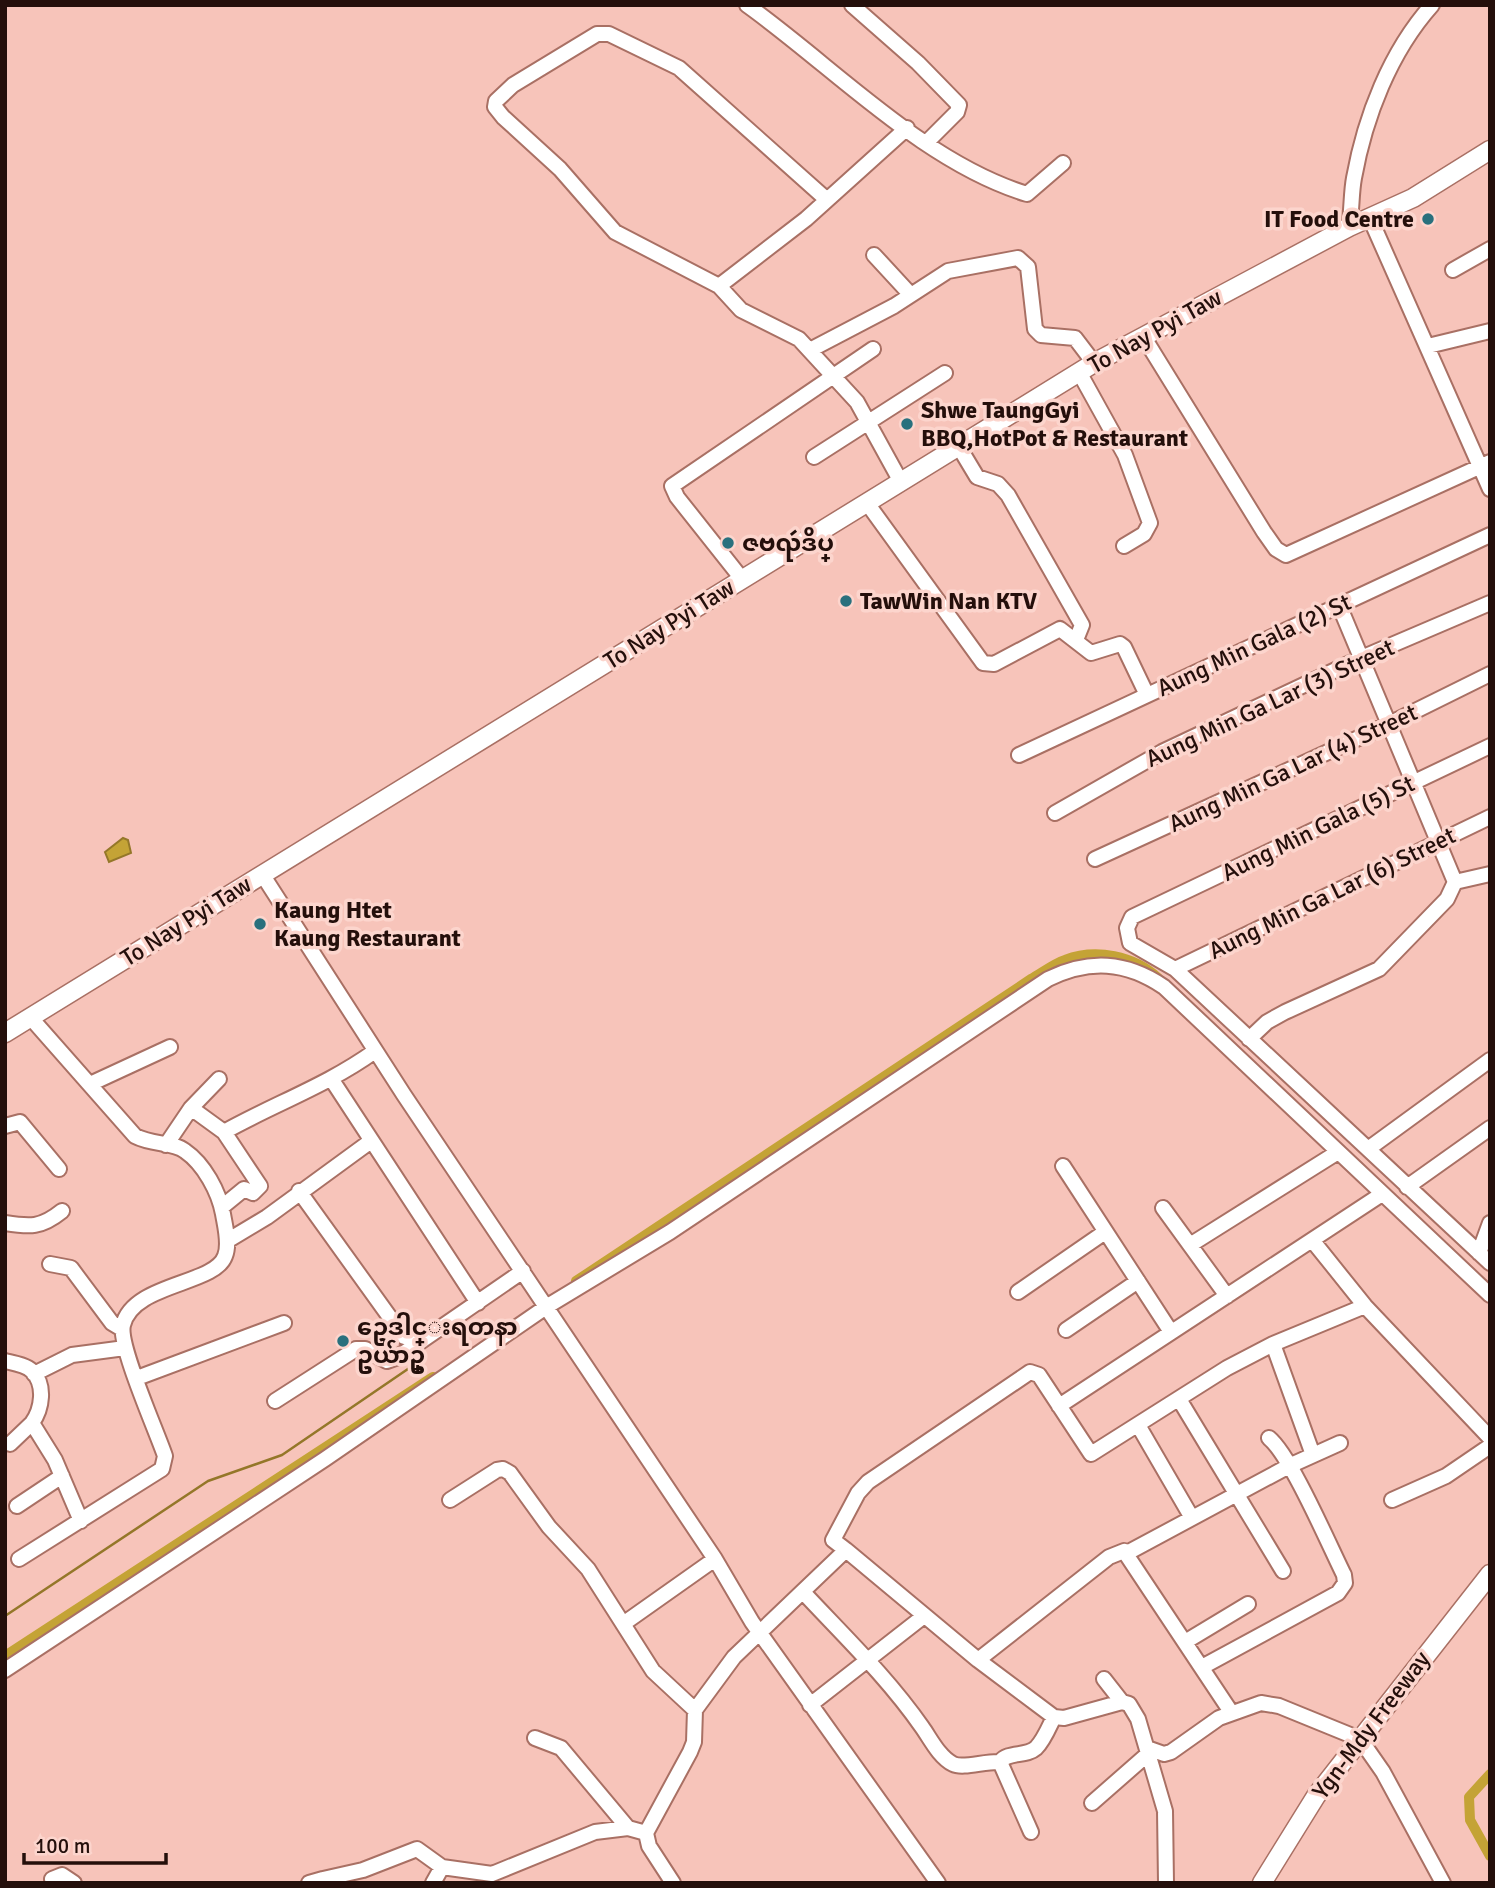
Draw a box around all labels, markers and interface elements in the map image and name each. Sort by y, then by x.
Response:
place label: IT Food Centre [1264,204,1414,234]
marker: IT Food Centre [1420,211,1436,227]
street label: To Nay Pyi Taw [1083,282,1227,380]
place label: Shwe TaungGyi BBQ,HotPot & Restaurant [921,395,1188,453]
marker: Shwe TaungGyi BBQ,HotPot & Restaurant [899,416,915,432]
place label: ဇဗၺဴဒိပ္ [742,527,834,562]
marker: ဇဗၺဴဒိပ္ [720,535,736,551]
street label: To Nay Pyi Taw [598,572,740,676]
place label: TawWin Nan KTV [860,586,1038,616]
street label: Aung Min Gala (2) St [1152,587,1356,703]
marker: TawWin Nan KTV [838,593,854,609]
street label: Aung Min Ga Lar (3) Street [1141,632,1399,774]
street label: Aung Min Ga Lar (4) Street [1164,697,1422,839]
street label: Aung Min Gala (5) St [1217,768,1419,888]
street label: Aung Min Ga Lar (6) Street [1204,820,1460,966]
street label: To Nay Pyi Taw [115,869,257,973]
place label: Kaung Htet Kaung Restaurant [274,895,461,953]
marker: Kaung Htet Kaung Restaurant [252,916,268,932]
place label: ဥေဒါင္းရတနာ ဥယ်ာဥ္ [357,1312,518,1374]
marker: ဥေဒါင္းရတနာ ဥယ်ာဥ္ [335,1333,351,1349]
street label: Ygn-Mdy Freeway [1306,1645,1436,1805]
scale bar [24,1822,166,1866]
text: 100 m [35,1833,90,1859]

